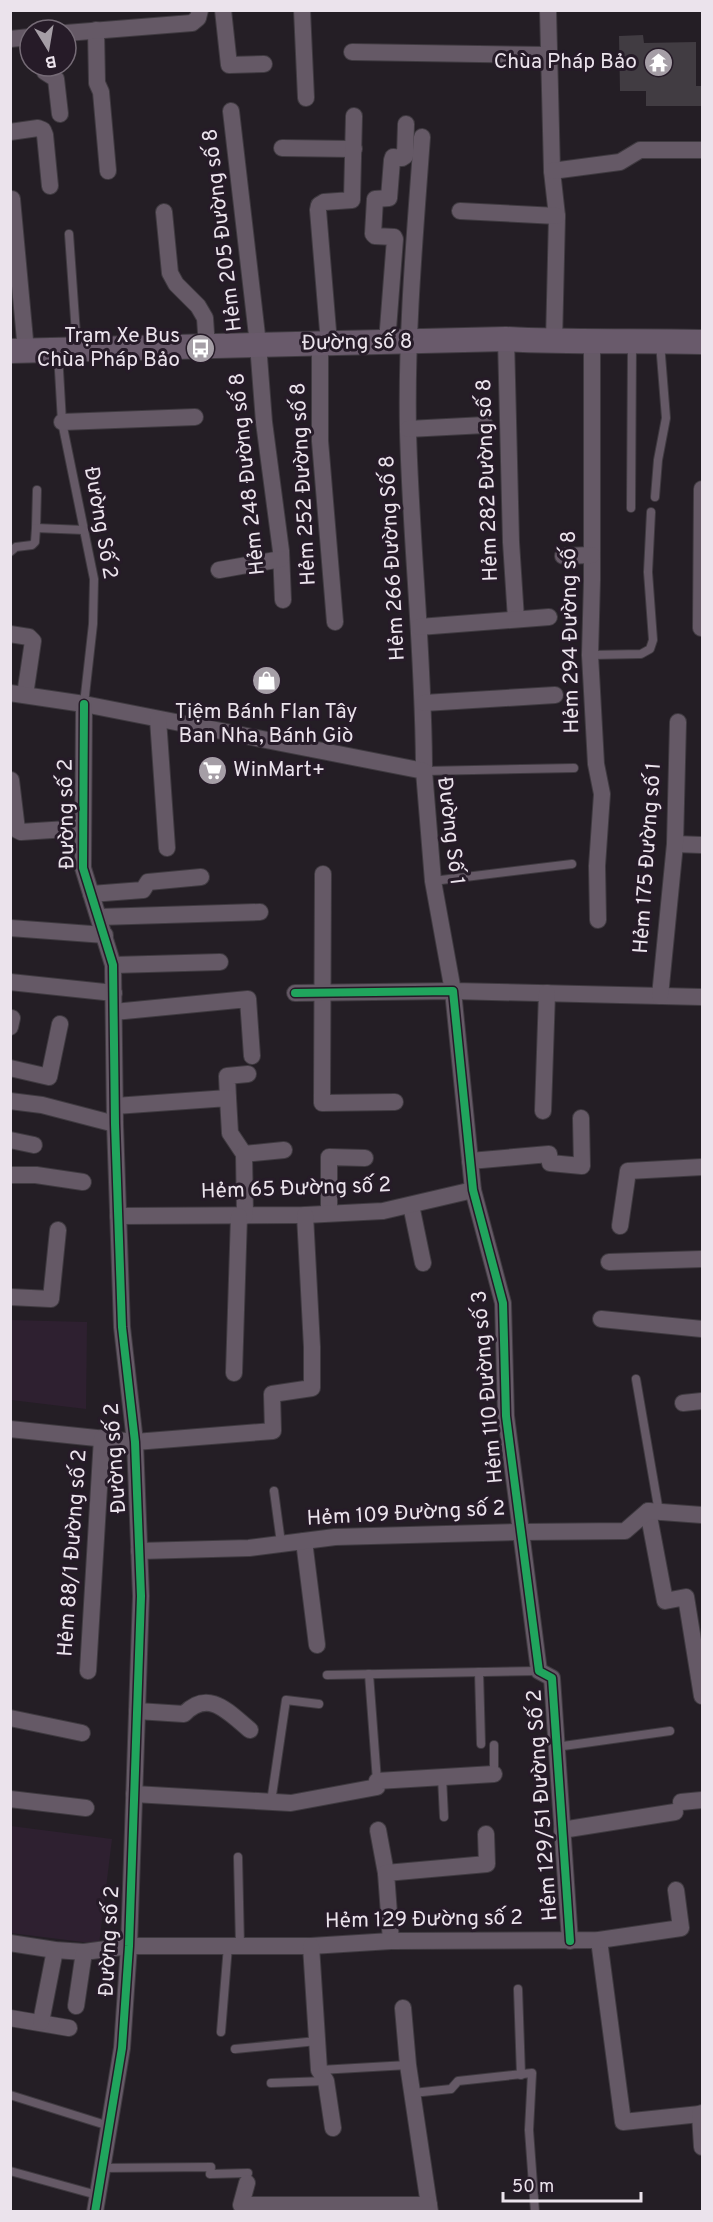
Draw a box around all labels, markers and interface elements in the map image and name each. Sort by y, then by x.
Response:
north arrow [18,18,78,78]
temple icon: Chùa Pháp Bảo [642,46,674,78]
place label: Chùa Pháp Bảo [494,49,637,76]
text: B [43,50,58,72]
street label: Hẻm 205 Đường số 8 [197,127,249,333]
place label: Trạm Xe Bus Chùa Pháp Bảo [37,323,180,374]
street label: Đường số 8 [301,329,413,357]
bus stop icon: Trạm Xe Bus Chùa Pháp Bảo [185,332,217,364]
street label: Hẻm 248 Đường số 8 [224,372,272,576]
street label: Hẻm 282 Đường số 8 [471,378,505,582]
street label: Hẻm 252 Đường số 8 [285,382,323,586]
street label: Hẻm 266 Đường Số 8 [374,455,412,661]
street label: Đường Số 2 [77,465,123,581]
street label: Hẻm 294 Đường số 8 [556,530,586,734]
shop icon: Tiệm Bánh Flan Tây Ban Nha, Bánh Giò [250,665,282,697]
place label: Tiệm Bánh Flan Tây Ban Nha, Bánh Giò [175,699,357,750]
supermarket icon: WinMart+ [196,754,228,786]
place label: WinMart+ [233,757,325,784]
street label: Đường số 2 [53,758,81,870]
street label: Hẻm 175 Đường số 1 [628,762,668,954]
street label: Đường Số 1 [430,775,470,887]
street label: Hẻm 65 Đường số 2 [200,1172,392,1206]
street label: Hẻm 110 Đường số 3 [466,1289,510,1485]
street label: Đường số 2 [99,1402,133,1514]
street label: Hẻm 88/1 Đường số 2 [52,1448,94,1658]
street label: Hẻm 109 Đường số 2 [306,1495,506,1533]
street label: Hẻm 129/51 Đường Số 2 [521,1688,565,1922]
street label: Đường số 2 [94,1885,126,1997]
street label: Hẻm 129 Đường số 2 [325,1905,523,1935]
scale bar [503,2165,641,2203]
text: 50 m [512,2176,554,2199]

